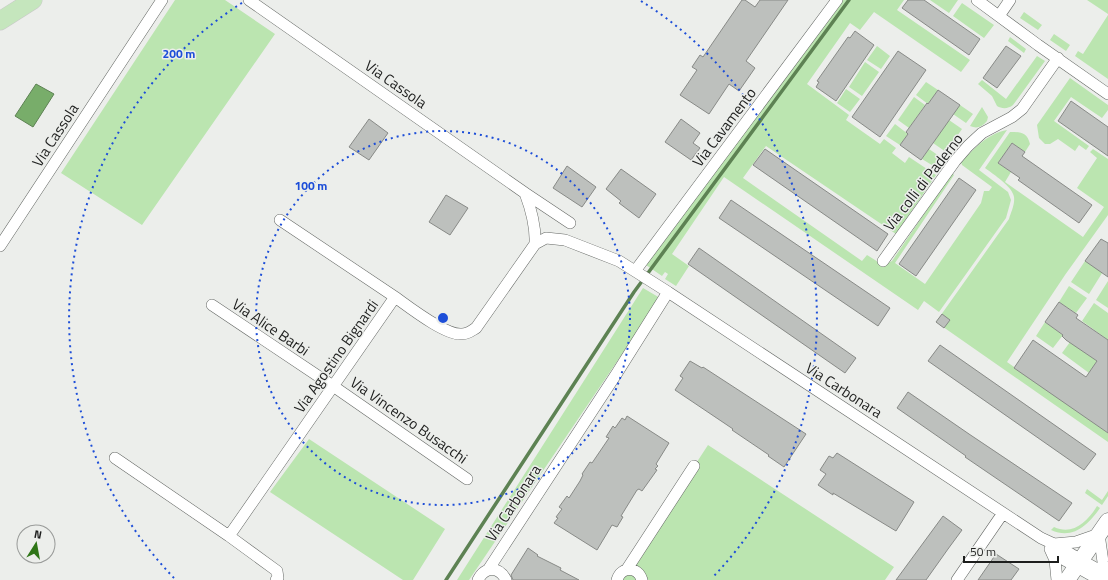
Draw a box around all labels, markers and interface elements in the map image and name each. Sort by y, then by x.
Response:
text: 200 m [163,44,195,63]
street label: Via Cassola [360,54,432,114]
street label: Via Cavamento [686,82,762,172]
street label: Via Cassola [26,98,84,171]
street label: Via colli di Paderno [878,128,969,236]
text: 100 m [295,176,327,195]
street label: Via Alice Barbi [228,293,314,361]
street label: Via Agostino Bignardi [288,294,384,418]
centre of rings [436,311,450,325]
street label: Via Carbonara [801,356,887,424]
street label: Via Vincenzo Busacchi [345,371,473,469]
street label: Via Carbonara [479,460,547,546]
north arrow [16,524,56,564]
text: N [33,526,43,543]
scale bar [964,538,1058,564]
text: 50 m [970,542,996,561]

